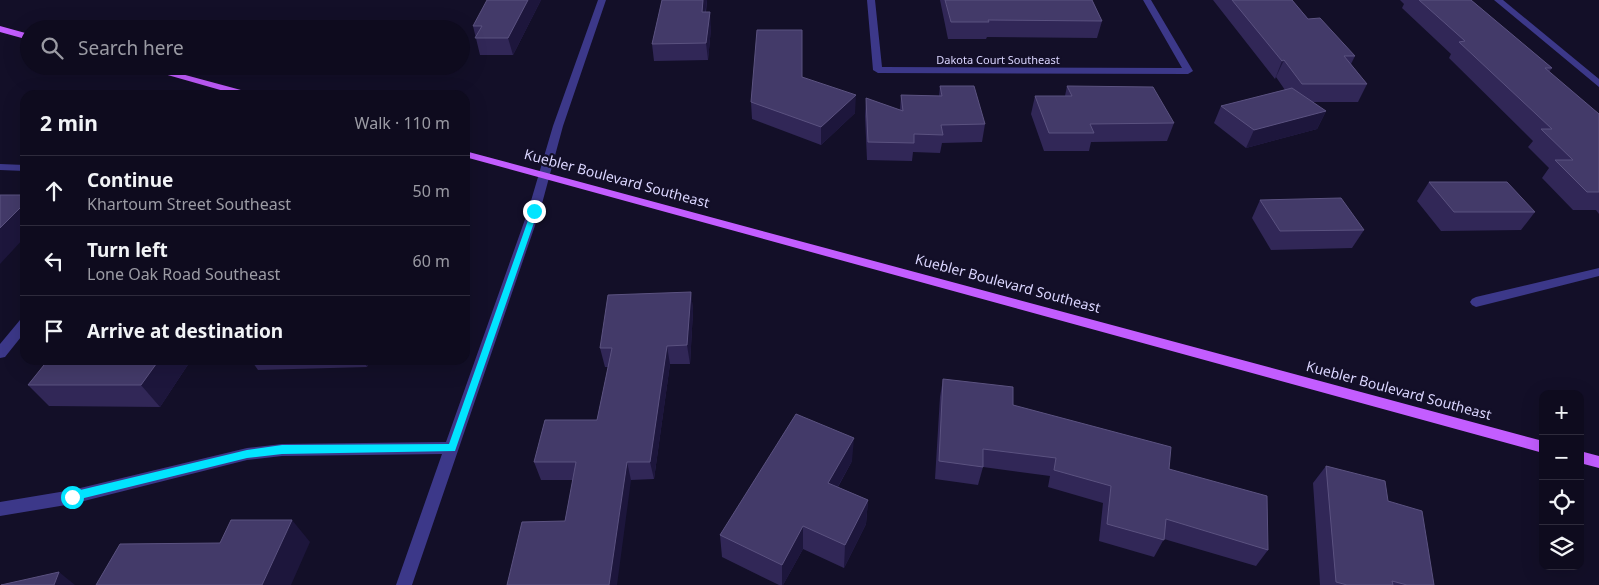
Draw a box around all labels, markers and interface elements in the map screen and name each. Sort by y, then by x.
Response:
search box [20,20,470,75]
icon: search [38,34,66,62]
text: Search here [78,35,184,61]
street label: Dakota Court Southeast [936,52,1060,67]
text: 2 min [40,109,98,137]
text: Walk · 110 m [355,112,450,134]
street label: Kuebler Boulevard Southeast [522,144,712,212]
text: Continue [87,167,173,193]
icon: ahead [40,177,68,205]
text: 50 m [413,180,450,202]
text: Khartoum Street Southeast [87,193,291,215]
route end [523,200,546,223]
text: Turn left [87,237,168,263]
icon: left [40,247,68,275]
street label: Kuebler Boulevard Southeast [913,249,1103,317]
text: 60 m [413,250,450,272]
text: Lone Oak Road Southeast [87,263,280,285]
icon: arrive [40,317,68,345]
text: Arrive at destination [87,318,283,344]
street label: Kuebler Boulevard Southeast [1304,356,1494,424]
map controls [1539,390,1584,570]
button: + [1539,390,1584,435]
button: − [1539,435,1584,480]
button: locate [1539,480,1584,525]
route start [61,486,84,509]
button: layers [1539,525,1584,570]

